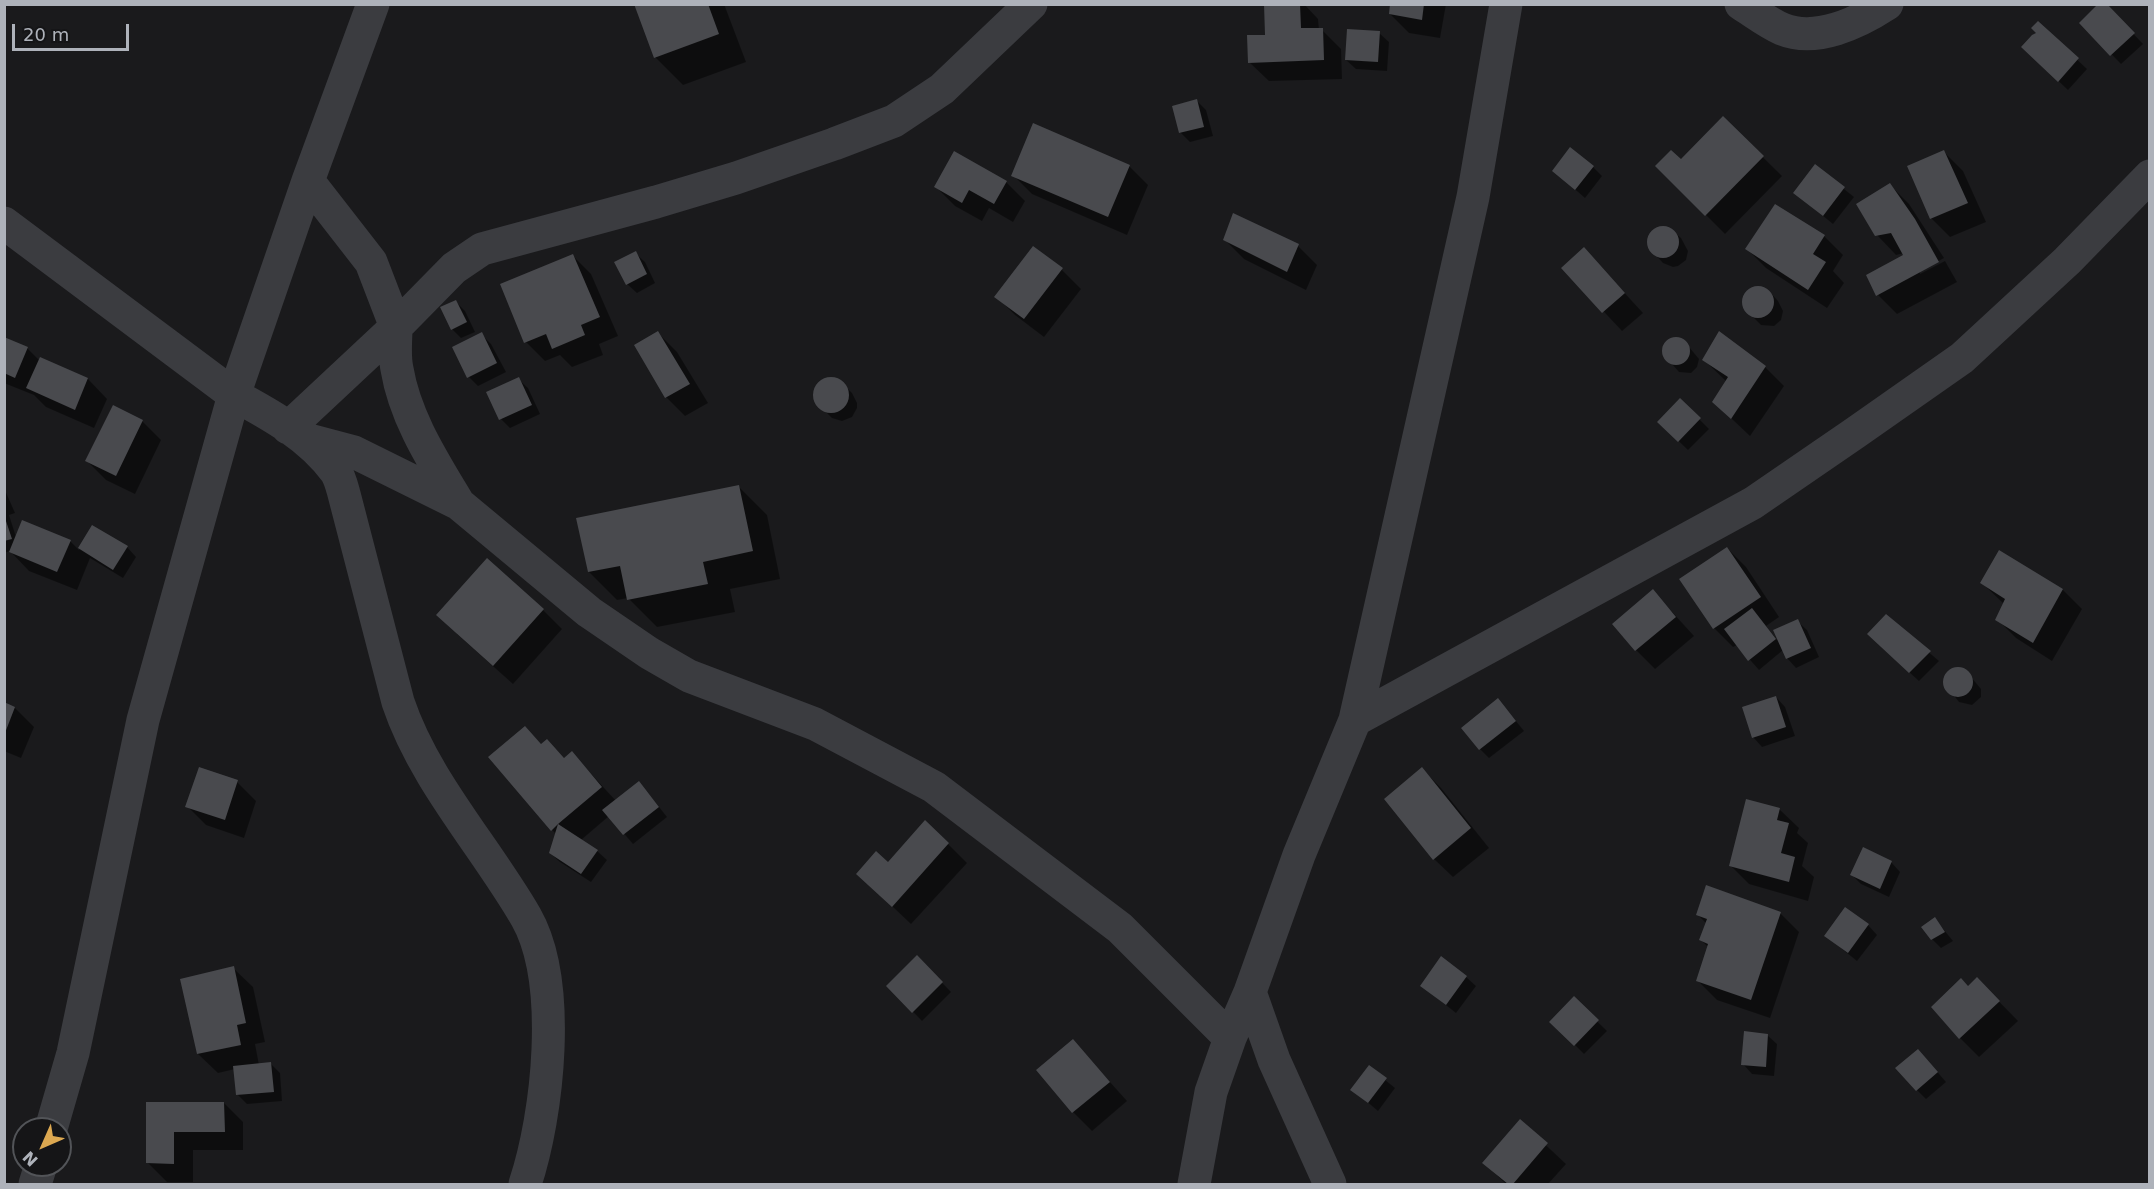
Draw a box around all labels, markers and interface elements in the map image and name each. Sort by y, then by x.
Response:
scale bar [15,12,132,50]
text: 20 m [23,24,69,45]
north arrow [12,1117,72,1177]
text: N [19,1147,42,1170]

